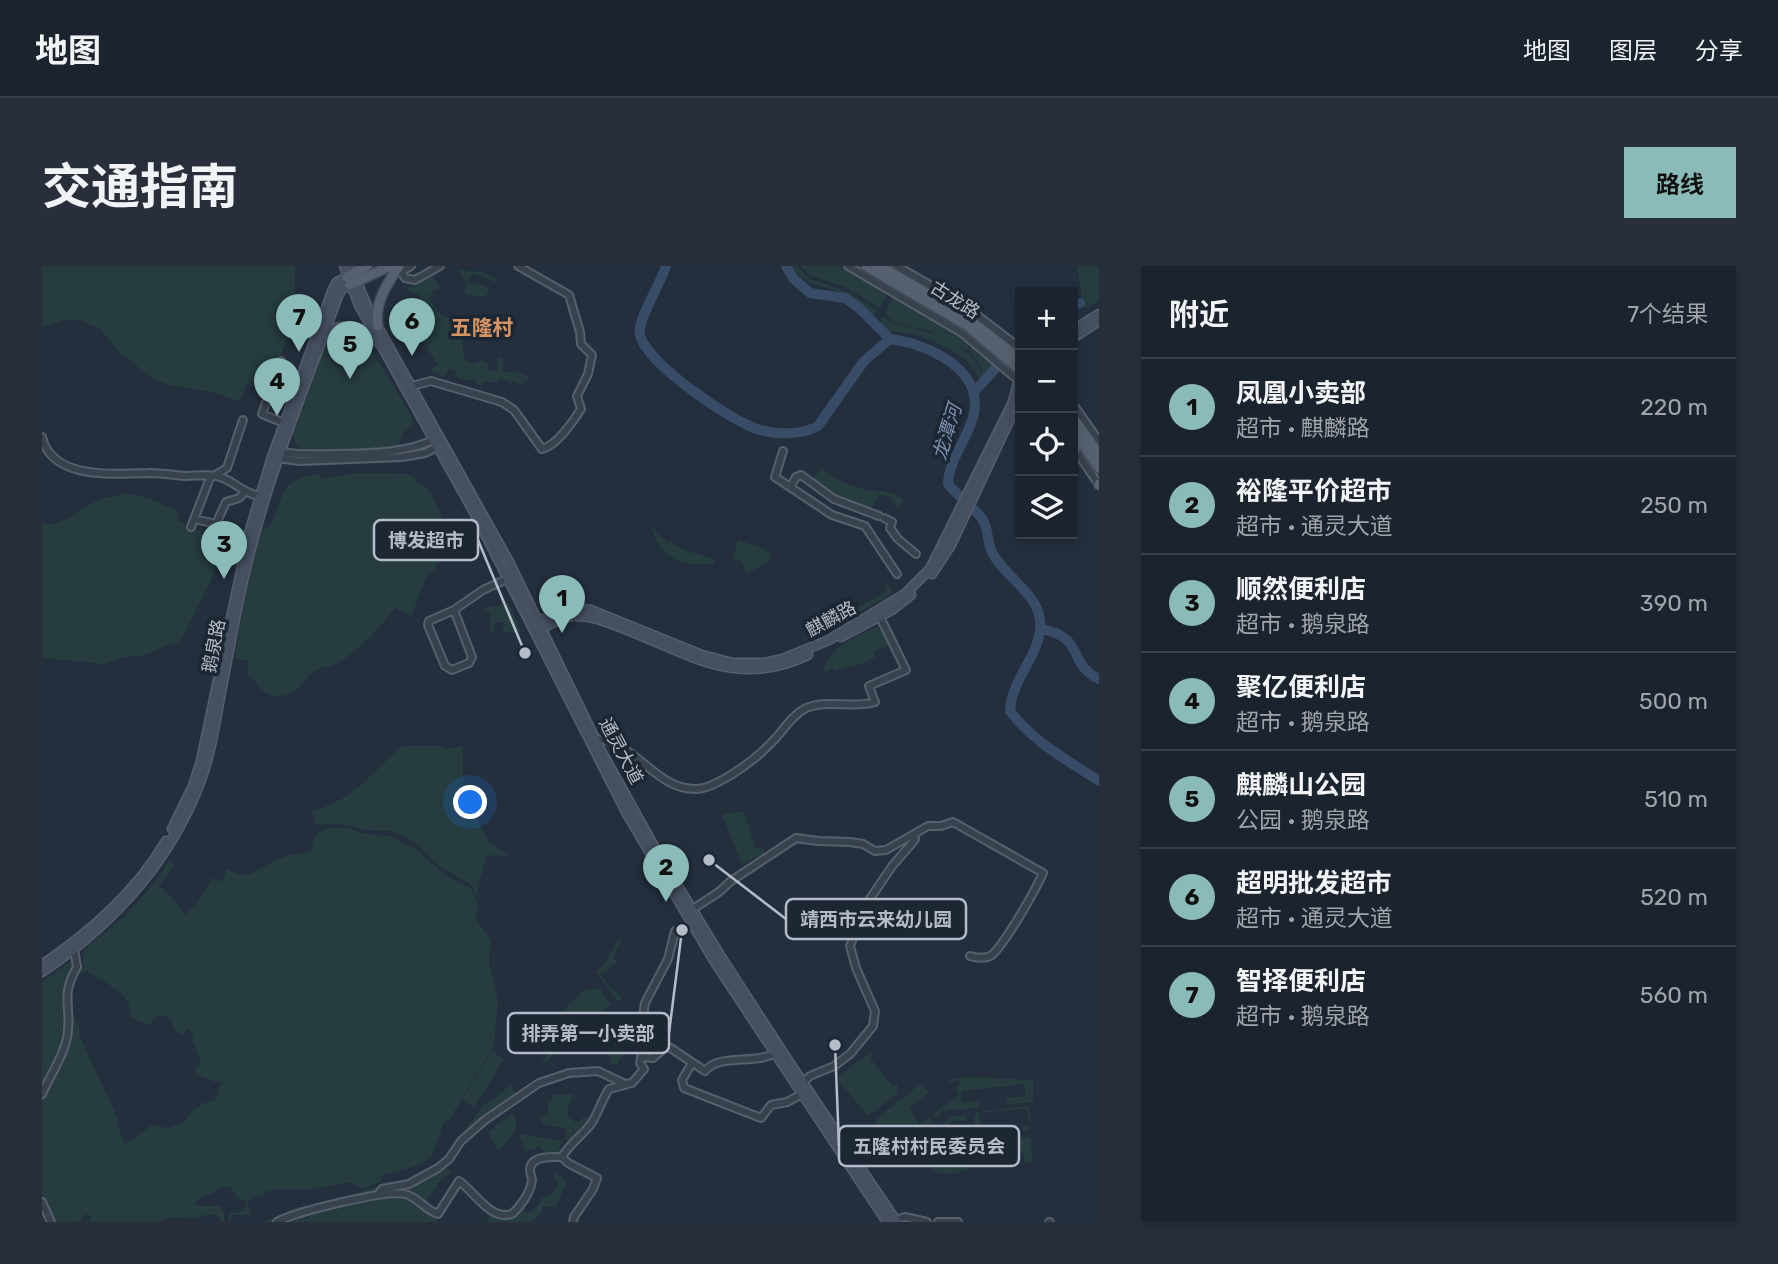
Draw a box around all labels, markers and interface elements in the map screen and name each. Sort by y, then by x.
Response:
text: 地图 [35,31,101,70]
text: 地图 [1523,37,1571,65]
text: 图层 [1609,37,1657,65]
text: 分享 [1695,37,1743,65]
button: 路线 [1624,147,1736,218]
text: 交通指南 [42,158,238,216]
street label: 古龙路 [926,276,984,324]
map controls [1015,287,1078,539]
button: + [1015,287,1078,350]
pin: 7 [276,294,322,352]
text: 附近 [1169,297,1229,333]
pin: 6 [389,298,435,356]
text: 7个结果 [1627,300,1708,328]
district label: 五隆村 [451,315,514,340]
pin: 5 [327,321,373,379]
button: − [1015,350,1078,413]
pin: 4 [254,358,300,416]
text: 凤凰小卖部 [1236,378,1366,409]
text: 1 [1186,393,1198,421]
text: 220 m [1640,393,1708,421]
water label: 龙潭河 [928,398,967,463]
button: locate [1015,413,1078,476]
text: 超市 · 麒麟路 [1236,414,1370,442]
button: layers [1015,476,1078,539]
text: 裕隆平价超市 [1236,476,1392,507]
text: 2 [1185,491,1199,519]
text: 250 m [1640,491,1708,519]
text: 超市 · 通灵大道 [1236,512,1393,540]
callout: 博发超市 [374,520,478,560]
pin: 3 [201,521,247,579]
text: 博发超市 [388,529,464,552]
text: 顺然便利店 [1236,574,1366,605]
pin: 1 [539,575,585,633]
text: 3 [1184,589,1200,617]
text: 390 m [1640,589,1708,617]
street label: 麒麟路 [802,596,860,642]
text: 超市 · 鹅泉路 [1236,610,1370,638]
street label: 鹅泉路 [198,617,230,675]
text: 聚亿便利店 [1236,672,1366,703]
text: 4 [1184,687,1200,715]
text: 500 m [1639,687,1708,715]
text: 超市 · 鹅泉路 [1236,708,1370,736]
street label: 通灵大道 [594,714,648,788]
text: 麒麟山公园 [1236,770,1366,801]
your location [453,785,487,819]
text: 5 [1185,785,1199,813]
text: 510 m [1644,785,1708,813]
text: 公园 · 鹅泉路 [1236,806,1370,834]
pin: 2 [643,844,689,902]
text: 超明批发超市 [1236,868,1392,899]
text: 6 [1185,883,1199,911]
text: 520 m [1640,883,1708,911]
callout: 靖西市云来幼儿园 [786,899,966,939]
text: 超市 · 通灵大道 [1236,904,1393,932]
text: 靖西市云来幼儿园 [800,908,952,931]
text: 智择便利店 [1236,966,1366,997]
text: 7 [1185,981,1199,1009]
text: 560 m [1640,981,1708,1009]
text: 超市 · 鹅泉路 [1236,1002,1370,1030]
callout: 排弄第一小卖部 [508,1013,669,1053]
text: 排弄第一小卖部 [521,1022,655,1045]
callout: 五隆村村民委员会 [839,1126,1019,1166]
text: 五隆村村民委员会 [853,1135,1005,1158]

